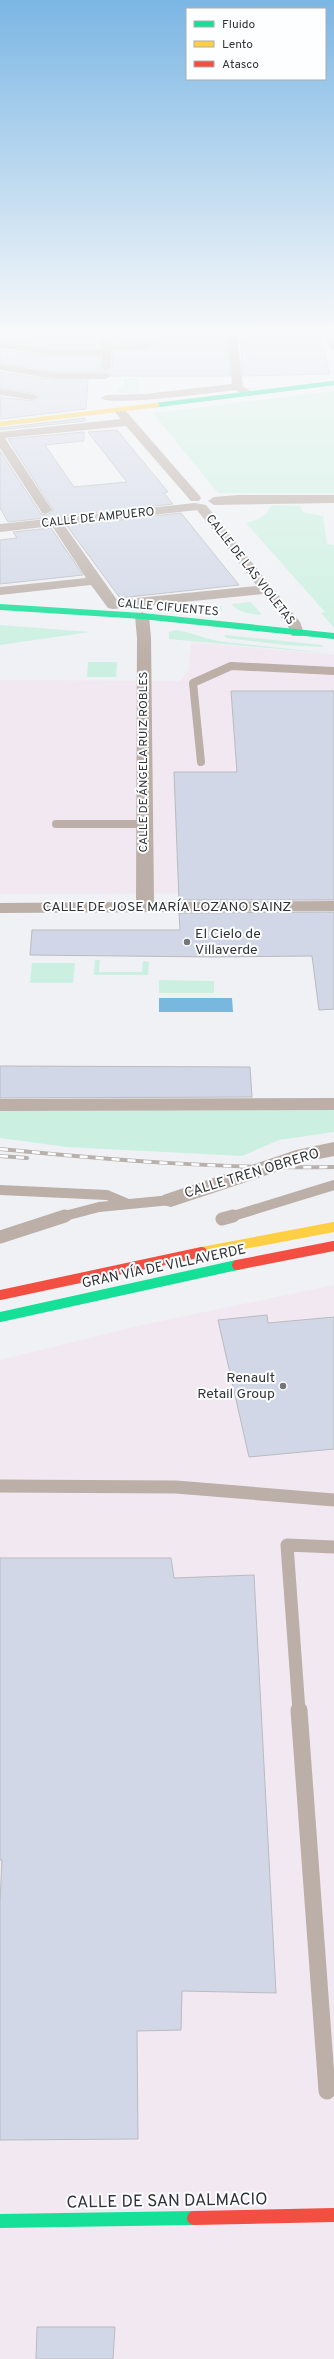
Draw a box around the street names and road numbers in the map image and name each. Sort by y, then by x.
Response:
street label: CALLE DE AMPUERO [41,504,155,532]
street label: CALLE DE LAS VIOLETAS [202,512,298,628]
street label: CALLE CIFUENTES [117,596,219,620]
street label: CALLE DE ÁNGELA RUIZ ROBLES [136,672,152,852]
street label: CALLE DE JOSE MARÍA LOZANO SAINZ [43,898,291,916]
street label: CALLE TREN OBRERO [183,1145,321,1203]
street label: GRAN VÍA DE VILLAVERDE [80,1240,248,1293]
street label: CALLE DE SAN DALMACIO [66,2189,268,2215]

